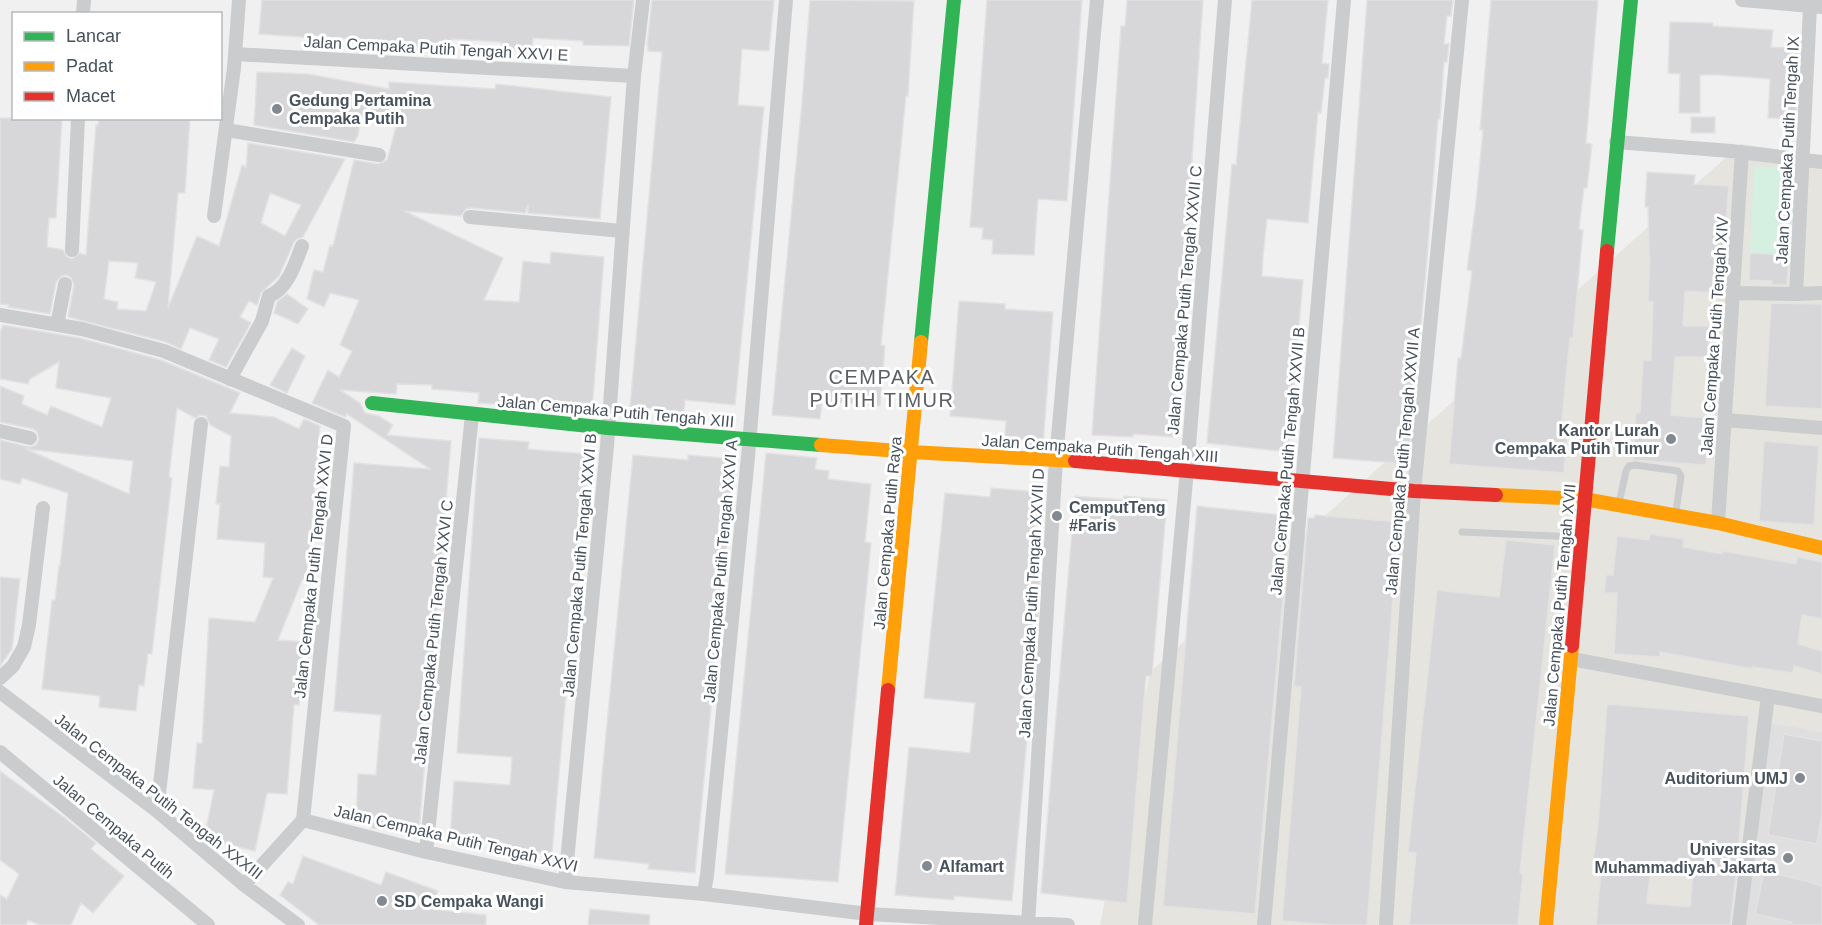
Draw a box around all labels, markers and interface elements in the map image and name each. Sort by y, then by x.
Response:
legend [12,12,222,120]
text: Lancar [66,26,121,46]
street label: Jalan Cempaka Putih Tengah XXVI E [303,33,569,64]
street label: Jalan Cempaka Putih Tengah IX [1773,35,1802,264]
text: Padat [66,56,113,76]
text: Macet [66,86,115,106]
place label: Gedung Pertamina Cempaka Putih [289,92,431,127]
marker: Gedung Pertamina Cempaka Putih [270,102,284,116]
street label: Jalan Cempaka Putih Tengah XXVII C [1164,165,1205,435]
street label: Jalan Cempaka Putih Tengah XIV [1698,216,1731,456]
street label: Jalan Cempaka Putih Tengah XXVII B [1267,326,1308,596]
street label: Jalan Cempaka Putih Tengah XXVII A [1382,326,1423,595]
district label: CEMPAKA PUTIH TIMUR [809,366,955,411]
street label: Jalan Cempaka Putih Tengah XIII [497,393,735,430]
place label: Kantor Lurah Cempaka Putih Timur [1495,422,1659,457]
street label: Jalan Cempaka Putih Tengah XXVI B [559,432,600,698]
street label: Jalan Cempaka Putih Tengah XIII [981,432,1219,465]
marker: Kantor Lurah Cempaka Putih Timur [1664,432,1678,446]
street label: Jalan Cempaka Putih Tengah XXVI D [291,433,336,699]
street label: Jalan Cempaka Putih Raya [871,436,904,630]
street label: Jalan Cempaka Putih Tengah XXVI A [701,439,740,703]
street label: Jalan Cempaka Putih Tengah XXVII D [1016,468,1047,738]
street label: Jalan Cempaka Putih Tengah XVII [1540,483,1579,727]
street label: Jalan Cempaka Putih Tengah XXVI C [411,499,456,765]
place label: CemputTeng #Faris [1069,499,1166,534]
marker: CemputTeng #Faris [1050,509,1064,523]
street label: Jalan Cempaka Putih Tengah XXXIII [51,709,267,883]
street label: Jalan Cempaka Putih [50,770,178,882]
place label: Auditorium UMJ [1664,770,1788,787]
marker: Auditorium UMJ [1793,771,1807,785]
street label: Jalan Cempaka Putih Tengah XXVI [332,802,579,875]
place label: Universitas Muhammadiyah Jakarta [1595,841,1776,876]
marker: Universitas Muhammadiyah Jakarta [1781,851,1795,865]
place label: Alfamart [939,858,1005,875]
marker: Alfamart [920,859,934,873]
place label: SD Cempaka Wangi [394,893,544,910]
marker: SD Cempaka Wangi [375,894,389,908]

